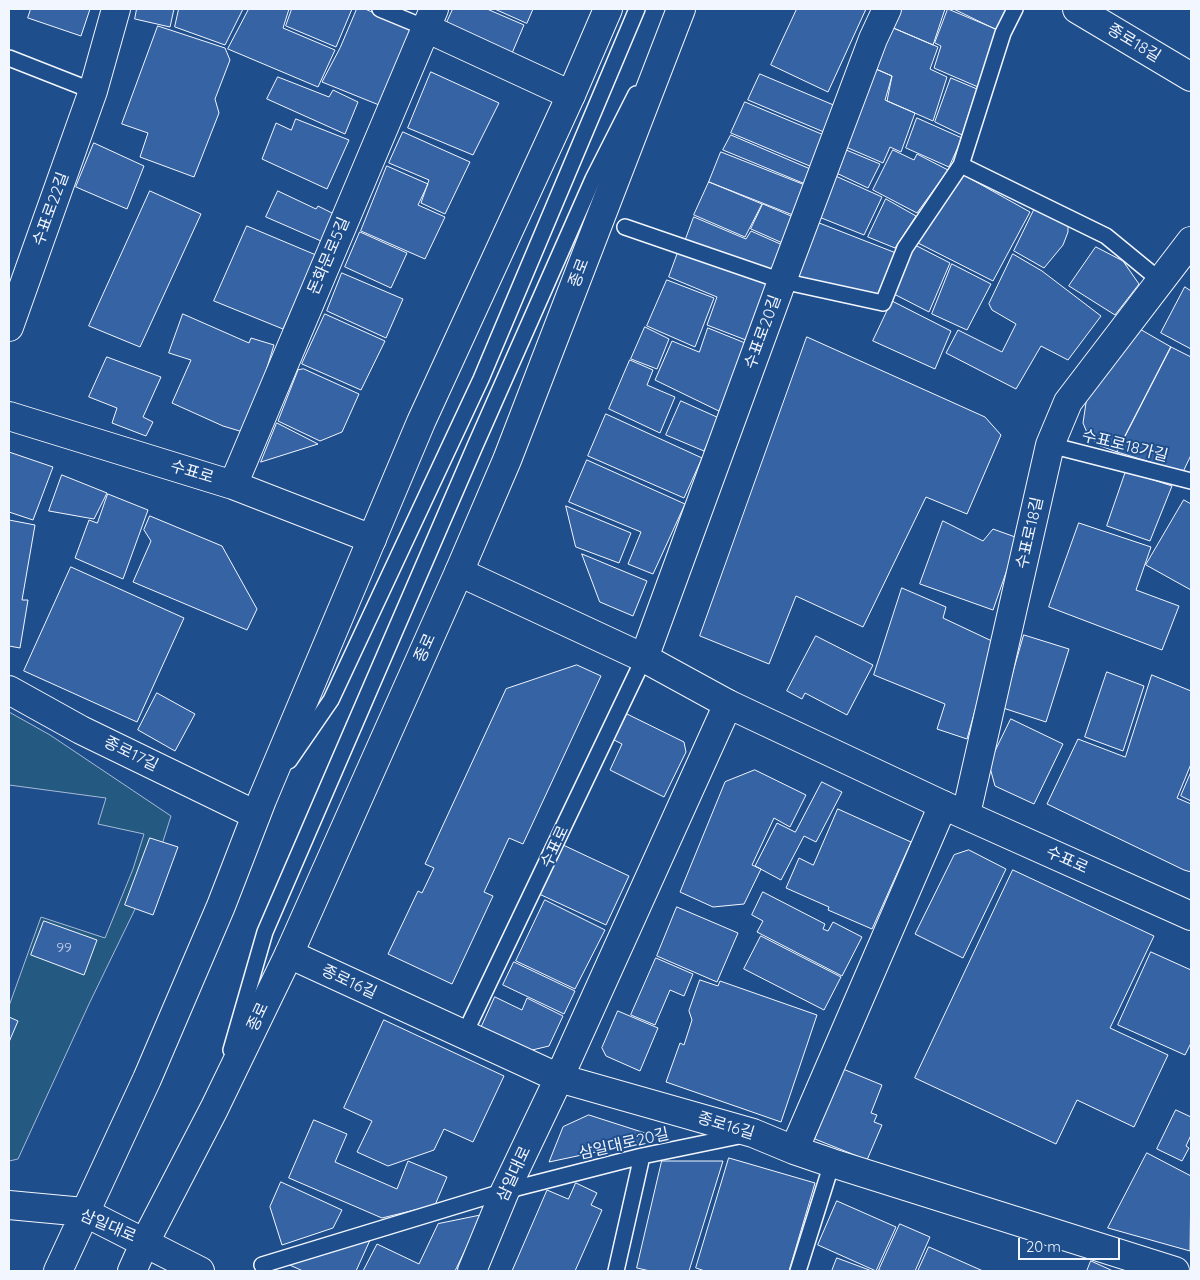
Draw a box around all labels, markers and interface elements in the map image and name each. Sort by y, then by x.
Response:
street label: 종로18길 [1104,20,1164,66]
street label: 수표로22길 [29,170,73,248]
street label: 돈화문로5길 [304,214,354,298]
street label: 종로 [565,256,593,290]
street label: 수표로20길 [741,292,785,372]
street label: 수표로18가길 [1080,426,1170,466]
street label: 수표로 [168,456,216,488]
street label: 수표로18길 [1012,495,1048,571]
street label: 종로 [410,631,440,665]
street label: 종로17길 [101,733,161,775]
street label: 수표로 [537,823,573,871]
street label: 수표로 [1043,842,1091,878]
house number: 99 [56,940,72,956]
street label: 종로16길 [318,961,380,1003]
street label: 종로 [243,1000,273,1034]
street label: 종로16길 [695,1108,757,1144]
street label: 삼일대로20길 [577,1124,671,1164]
street label: 삼일대로 [493,1143,535,1205]
street label: 삼일대로 [77,1206,139,1246]
scale bar [1020,1228,1122,1260]
text: 20 m [1026,1237,1061,1256]

